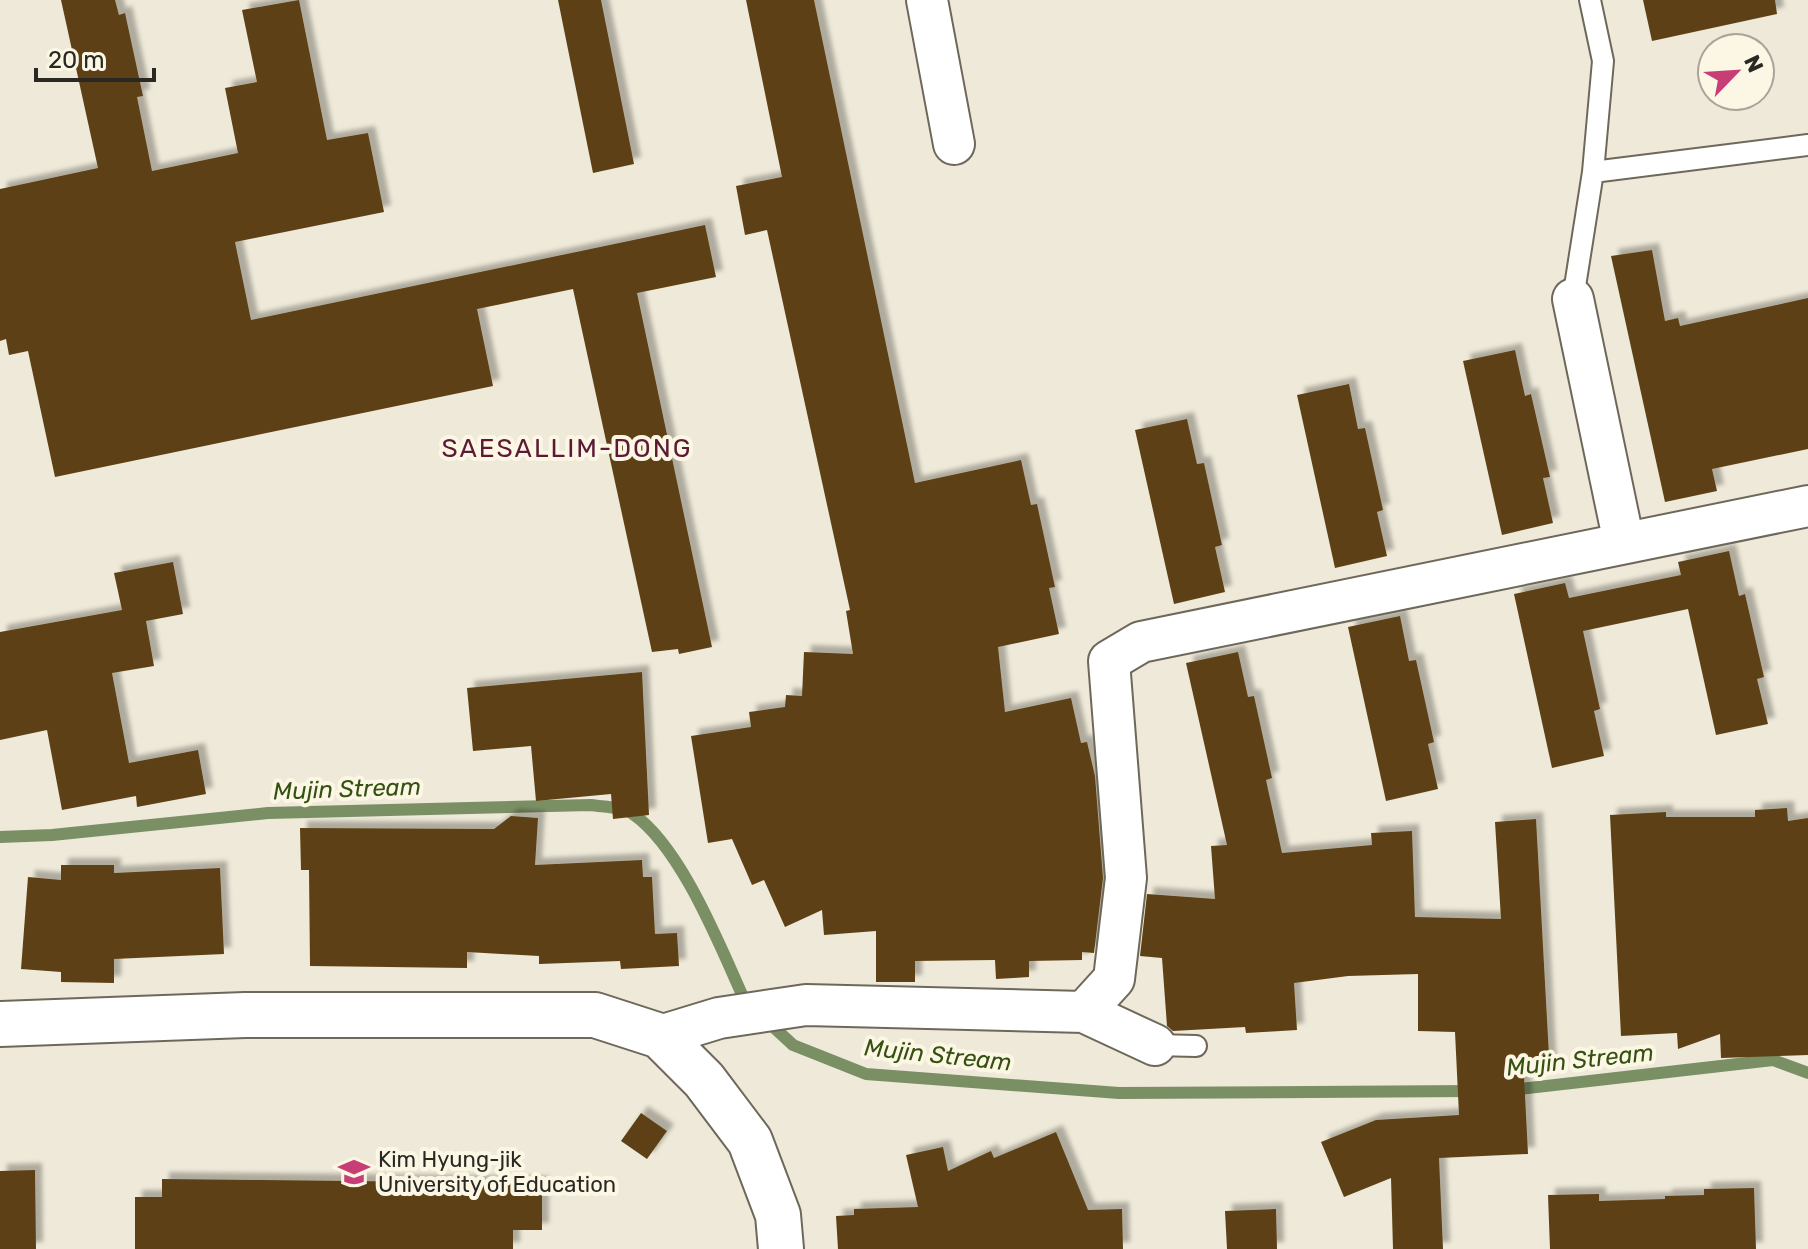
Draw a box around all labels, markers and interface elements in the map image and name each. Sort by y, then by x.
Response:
scale bar [36,32,154,82]
north arrow [1696,32,1776,112]
text: 20 m [48,46,105,74]
text: N [1738,51,1769,77]
district label: SAESALLIM-DONG [442,433,692,464]
water label: Mujin Stream [273,772,421,806]
water label: Mujin Stream [863,1033,1013,1077]
water label: Mujin Stream [1505,1038,1655,1082]
place label: Kim Hyung-jik University of Education [378,1146,616,1198]
school or university icon: Kim Hyung-jik University of Education [337,1155,371,1189]

